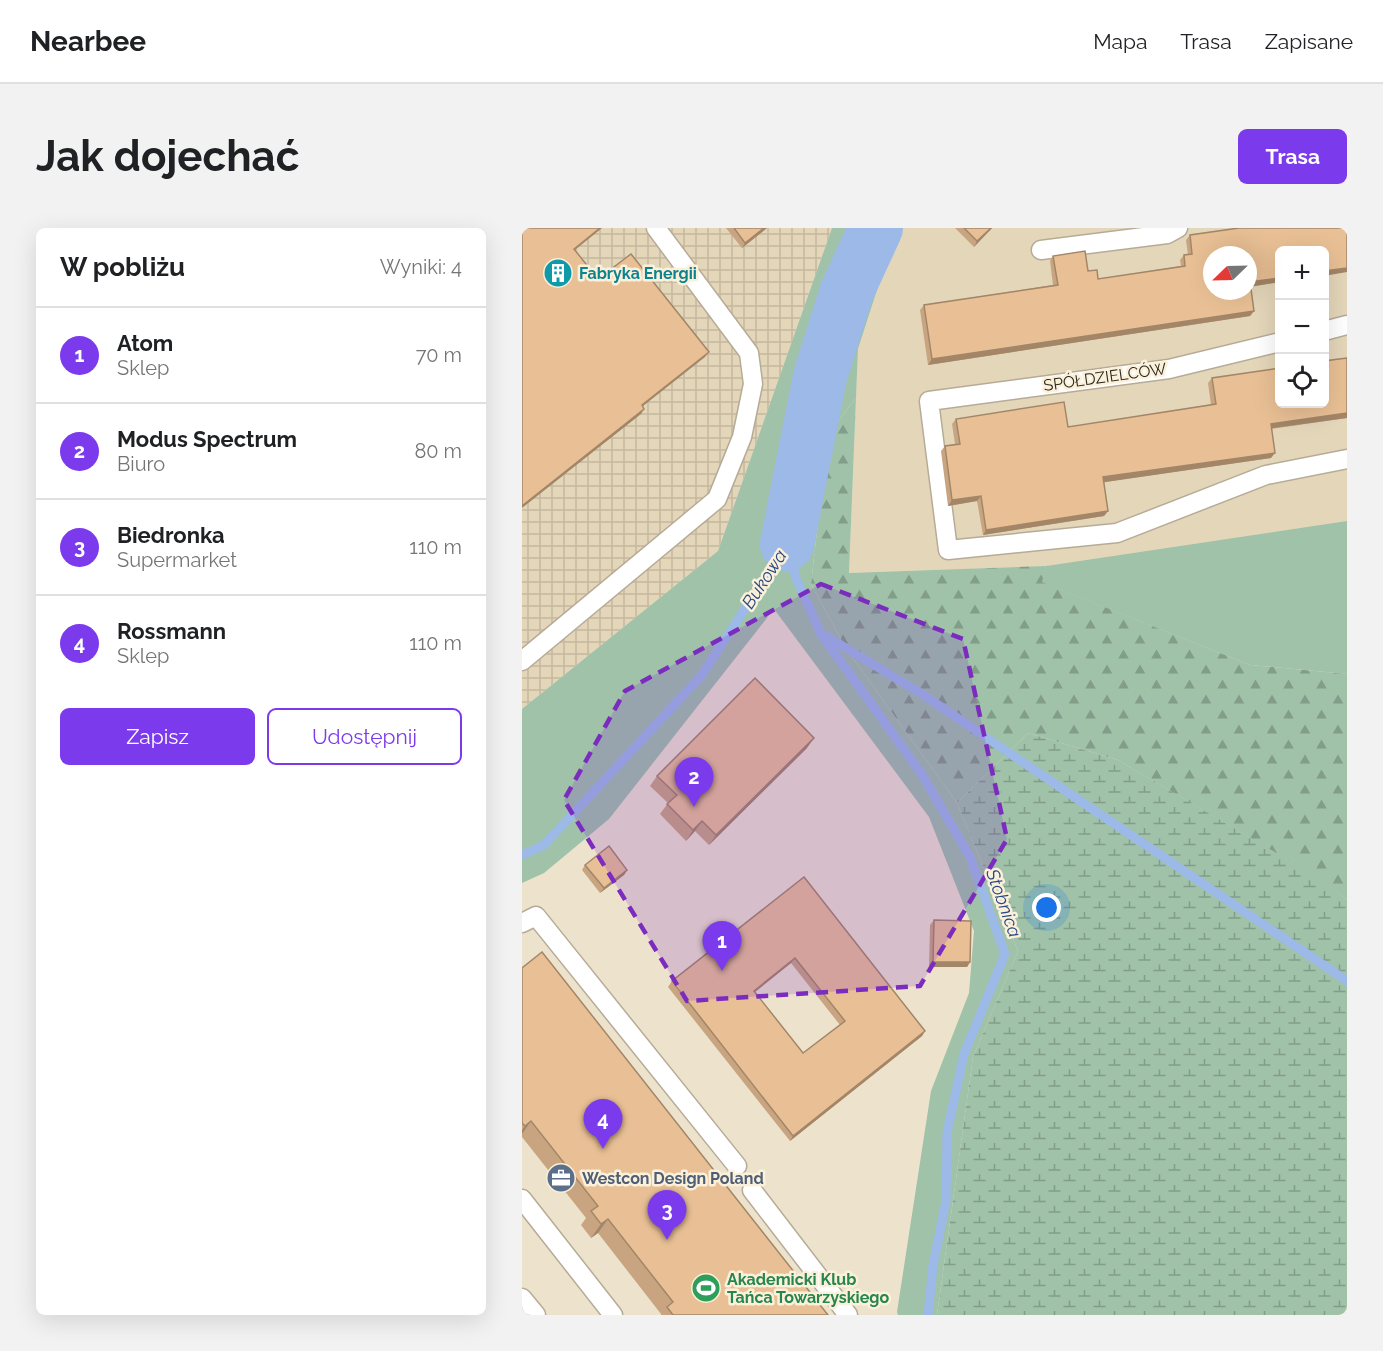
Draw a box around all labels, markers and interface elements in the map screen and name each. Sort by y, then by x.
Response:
text: Nearbee [30,25,146,58]
text: Mapa [1093,29,1147,54]
text: Trasa [1180,29,1232,54]
text: Zapisane [1265,29,1353,54]
button: Trasa [1238,129,1347,184]
text: Jak dojechać [36,132,299,181]
north arrow [1203,246,1257,300]
map controls [1275,246,1329,408]
button: + [1275,246,1329,300]
text: W pobliżu [60,252,185,282]
text: Wyniki: 4 [380,255,462,279]
building icon: Fabryka Energii [542,257,574,289]
place label: Fabryka Energii [579,264,697,283]
button: − [1275,300,1329,354]
text: Atom [117,330,173,356]
text: 1 [75,343,84,367]
text: 70 m [416,343,462,367]
button: locate [1275,354,1329,408]
text: Sklep [117,356,169,380]
street label: SPÓŁDZIELCÓW [1042,358,1168,395]
text: Modus Spectrum [117,426,297,452]
text: 2 [74,439,85,463]
text: 80 m [414,439,462,463]
text: Biuro [117,452,165,476]
text: Biedronka [117,522,225,548]
text: 3 [74,535,85,559]
text: 110 m [409,535,462,559]
water label: Bukowa [737,546,791,612]
text: Supermarket [117,548,237,572]
text: Rossmann [117,618,226,644]
text: 4 [74,631,85,655]
text: 110 m [409,631,462,655]
text: Sklep [117,644,169,668]
button: Zapisz [60,708,255,765]
button: Udostępnij [267,708,462,765]
pin: 2 [674,758,714,807]
water label: Stobnica [982,865,1026,940]
your location [1032,893,1061,922]
pin: 1 [702,922,742,971]
pin: 4 [584,1100,622,1149]
office icon: Westcon Design Poland [545,1162,577,1194]
place label: Westcon Design Poland [582,1169,764,1188]
pin: 3 [648,1190,686,1240]
place label: Akademicki Klub Tańca Towarzyskiego [727,1270,889,1307]
sports icon: Akademicki Klub Tańca Towarzyskiego [690,1272,722,1304]

